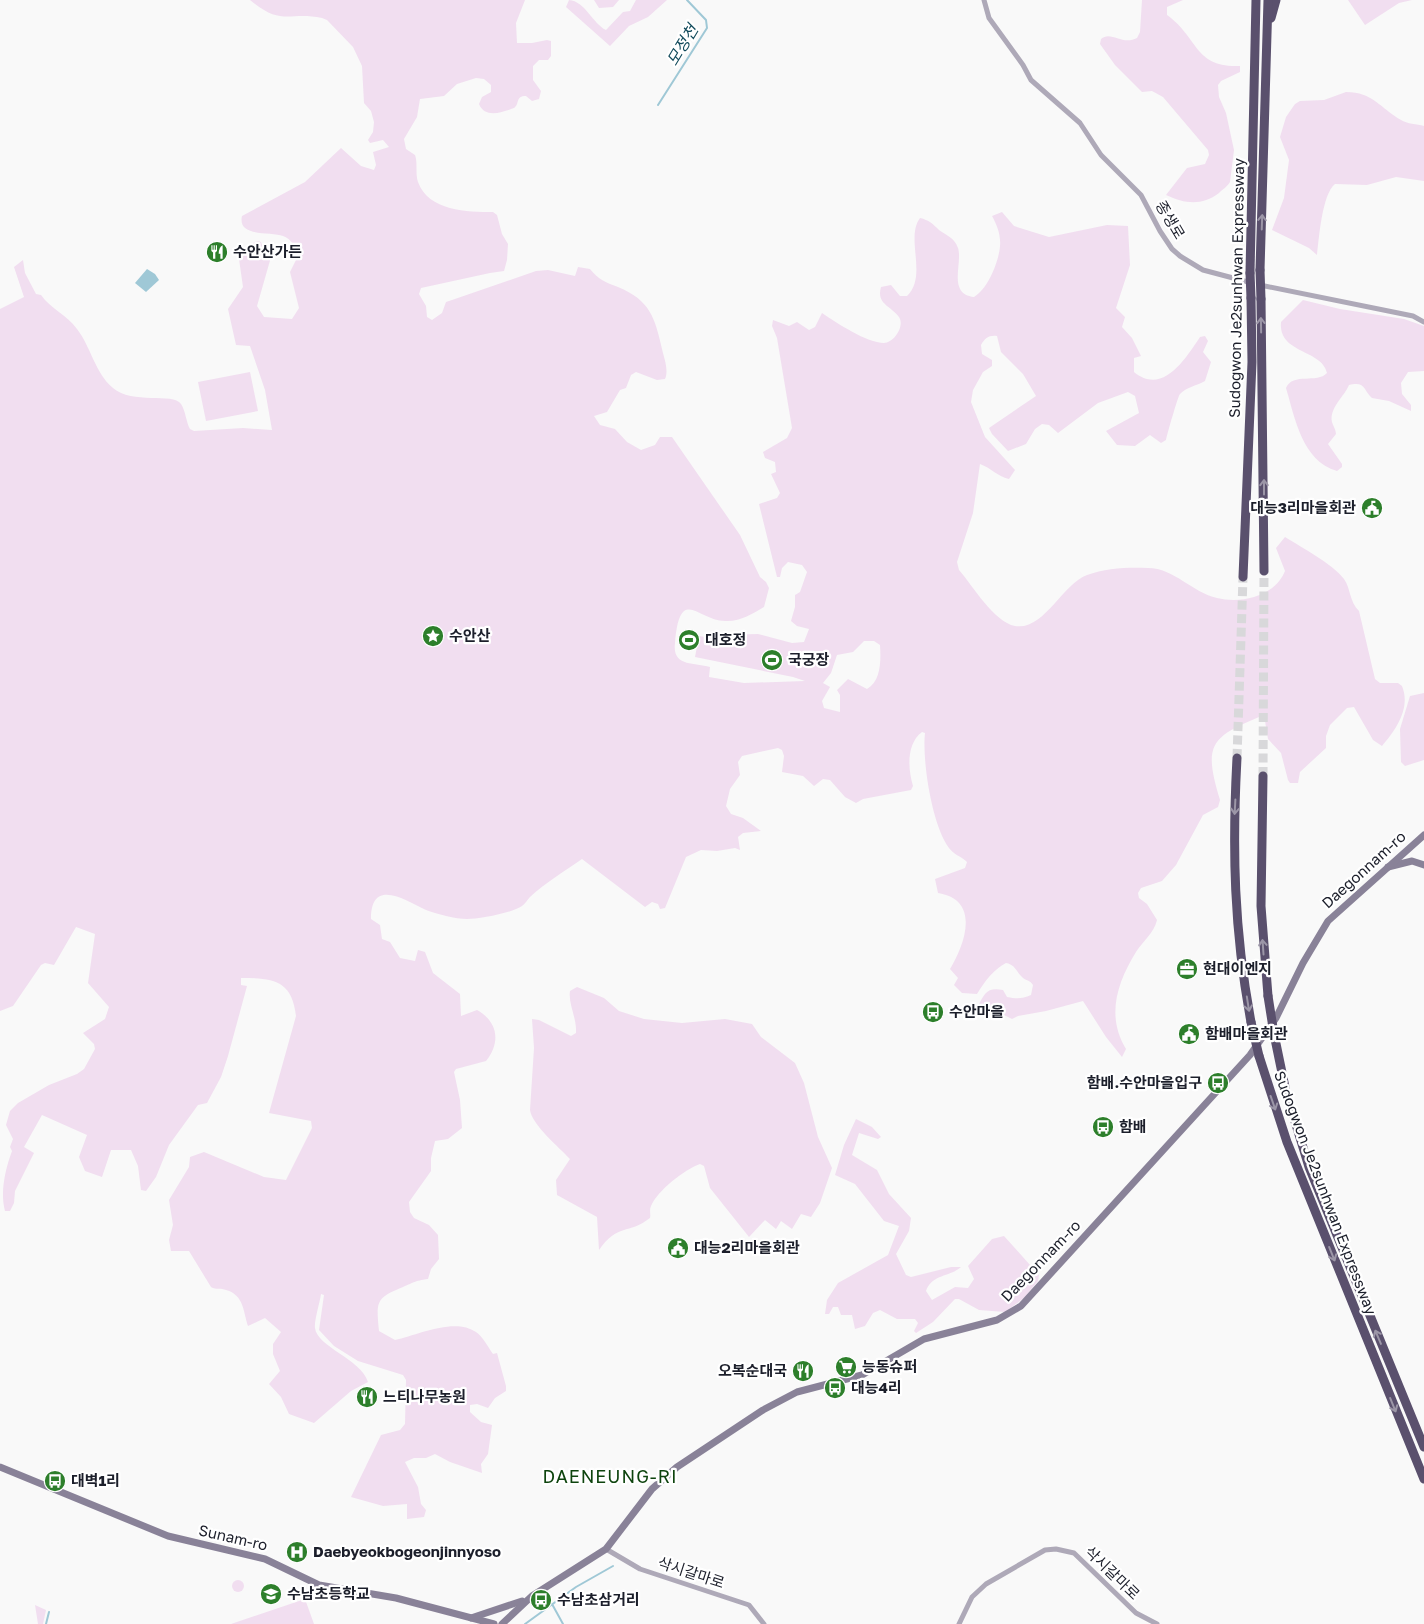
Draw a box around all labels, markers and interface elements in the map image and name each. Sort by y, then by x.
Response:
water label: 모정천 [662,19,703,69]
street label: Sudogwon Je2sunhwan Expressway [1225,157,1247,418]
street label: 종생로 [1152,197,1189,242]
one-way arrow [1257,214,1267,230]
restaurant icon: 수안산가든 [205,240,229,264]
place label: 수안산가든 [233,242,302,260]
one-way arrow [1256,317,1266,334]
one-way arrow [1259,480,1269,496]
public building icon: 대능3리마을회관 [1360,496,1384,520]
place label: 대능3리마을회관 [1250,498,1356,516]
place icon: 수안산 [421,624,445,648]
place label: 수안산 [449,626,491,644]
sports icon: 대호정 [677,628,701,652]
place label: 대호정 [705,630,746,648]
sports icon: 국궁장 [760,648,784,672]
place label: 국궁장 [788,650,830,668]
one-way arrow [1230,799,1239,815]
street label: Daegonnam-ro [1318,827,1409,912]
one-way arrow [1259,939,1268,955]
office icon: 현대이엔지 [1175,957,1199,981]
place label: 현대이엔지 [1203,959,1272,977]
one-way arrow [1243,995,1253,1011]
bus stop icon: 수안마을 [921,1000,945,1024]
place label: 수안마을 [949,1002,1004,1020]
public building icon: 함배마을회관 [1177,1022,1201,1046]
place label: 함배마을회관 [1205,1024,1288,1042]
street label: Sudogwon Je2sunhwan Expressway [1271,1068,1381,1318]
bus stop icon: 함배.수안마을입구 [1206,1071,1230,1095]
place label: 함배.수안마을입구 [1087,1073,1202,1091]
one-way arrow [1269,1094,1278,1110]
bus stop icon: 함배 [1091,1115,1115,1139]
place label: 함배 [1119,1117,1147,1135]
street label: Daegonnam-ro [997,1216,1084,1305]
public building icon: 대능2리마을회관 [666,1236,690,1260]
place label: 대능2리마을회관 [694,1238,800,1256]
one-way arrow [1328,1246,1338,1261]
one-way arrow [1373,1330,1382,1346]
supermarket icon: 능동슈퍼 [834,1355,858,1379]
place label: 능동슈퍼 [862,1357,917,1375]
restaurant icon: 오복순대국 [791,1359,815,1383]
place label: 오복순대국 [718,1361,787,1379]
bus stop icon: 대능4리 [823,1376,847,1400]
place label: 대능4리 [851,1378,902,1396]
restaurant icon: 느티나무농원 [355,1385,379,1409]
place label: 느티나무농원 [383,1387,466,1405]
one-way arrow [1389,1397,1398,1412]
district label: DAENEUNG-RI [542,1465,678,1487]
bus stop icon: 대벽1리 [43,1469,67,1493]
place label: 대벽1리 [71,1471,120,1489]
street label: Sunam-ro [197,1520,269,1554]
hospital icon: Daebyeokbogeonjinnyoso [285,1540,309,1564]
place label: Daebyeokbogeonjinnyoso [313,1542,501,1560]
street label: 삭시갈마로 [1082,1542,1144,1603]
street label: 삭시갈마로 [656,1553,727,1591]
school or university icon: 수남초등학교 [259,1582,283,1606]
place label: 수남초등학교 [287,1584,370,1602]
bus stop icon: 수남초삼거리 [529,1588,553,1612]
place label: 수남초삼거리 [557,1590,640,1608]

